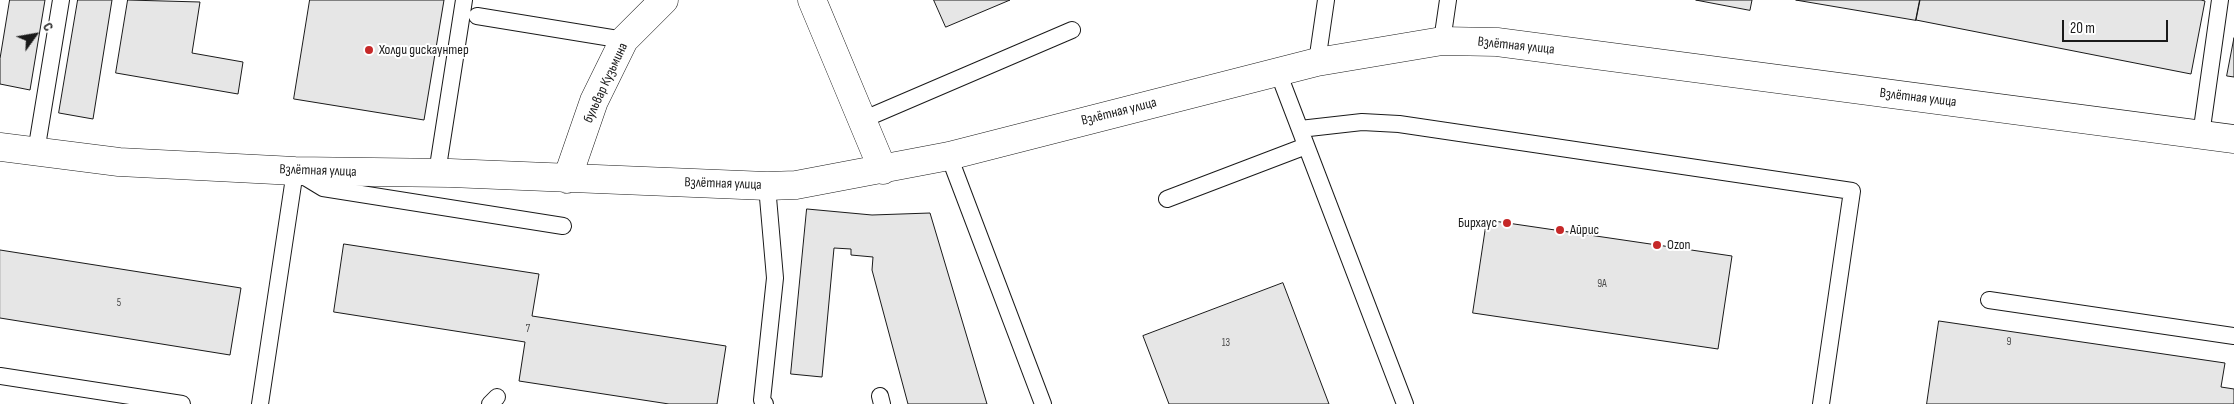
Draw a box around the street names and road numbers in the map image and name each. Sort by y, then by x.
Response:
street label: Взлётная улица [1477,34,1555,58]
street label: бульвар Кузьмина [580,40,632,126]
street label: Взлётная улица [1879,85,1957,111]
street label: Взлётная улица [1080,95,1158,129]
street label: Взлётная улица [279,161,357,181]
street label: Взлётная улица [684,174,762,194]

